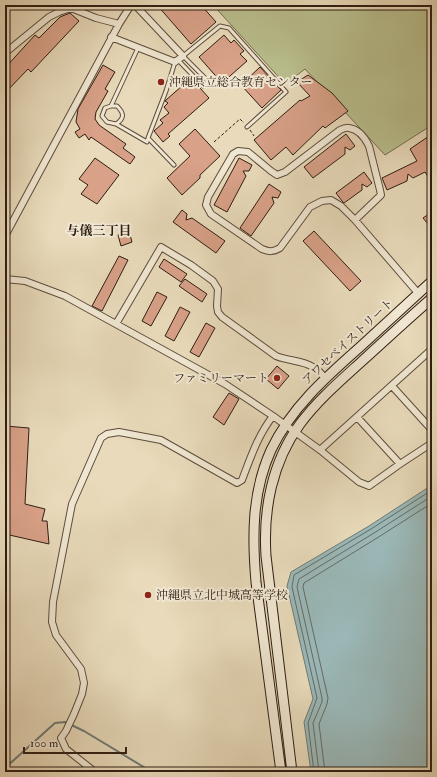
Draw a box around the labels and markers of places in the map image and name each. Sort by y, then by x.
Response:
place label: 沖縄県立総合教育センター [169,75,313,90]
marker: 沖縄県立総合教育センター [156,77,166,87]
place label: ファミリーマート [173,371,269,386]
marker: ファミリーマート [272,373,282,383]
place label: 沖縄県立北中城高等学校 [156,588,288,603]
marker: 沖縄県立北中城高等学校 [143,590,153,600]

